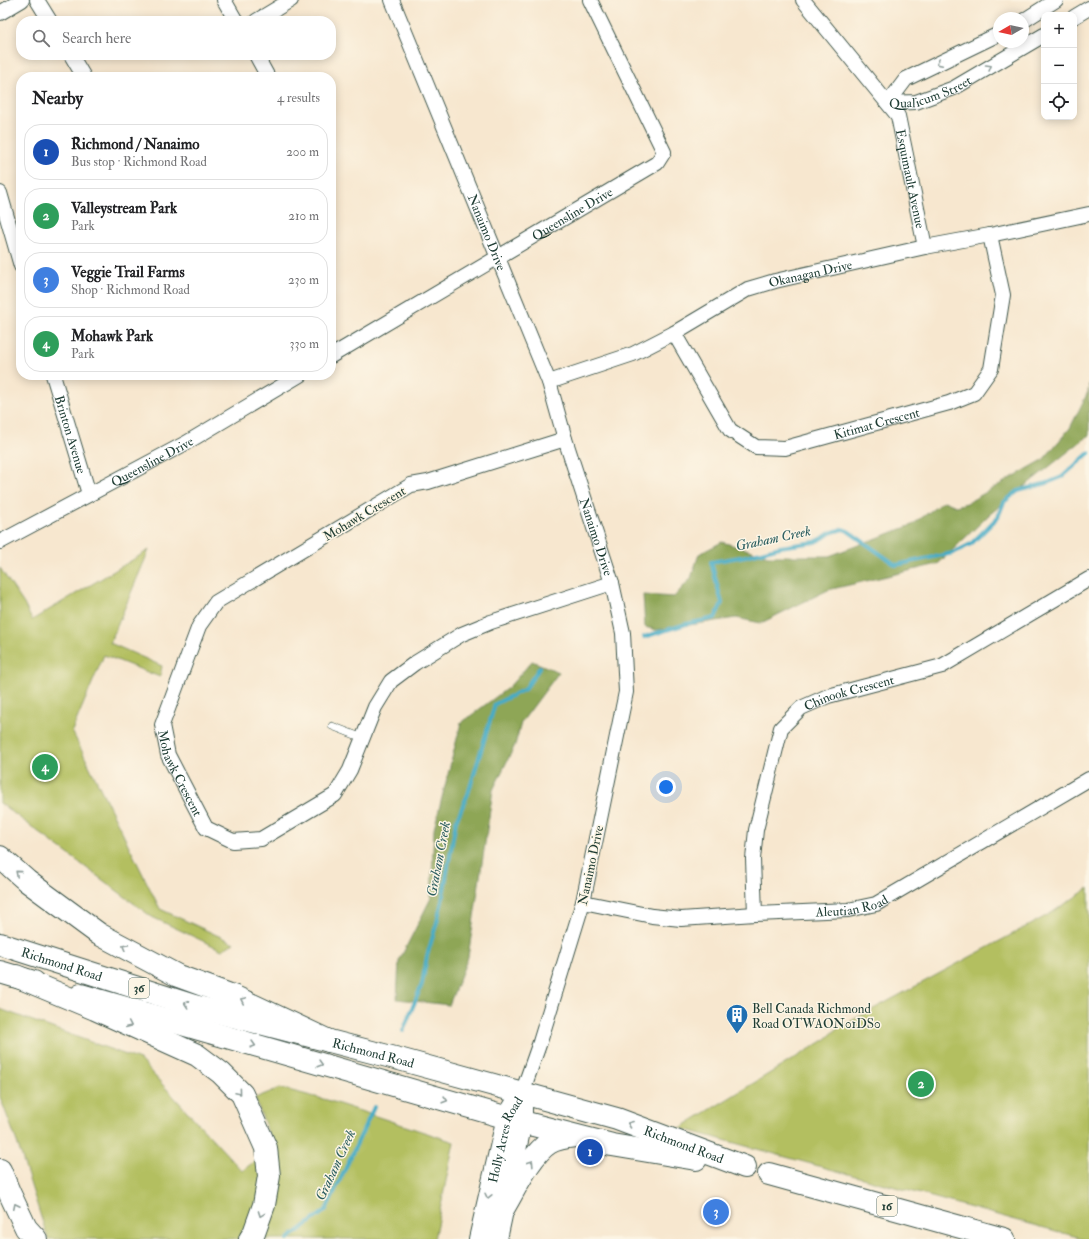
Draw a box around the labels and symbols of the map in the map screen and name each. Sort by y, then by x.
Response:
north arrow [993,12,1029,48]
one-way arrow [935,59,943,66]
one-way arrow [985,65,992,72]
street label: Qualicum Street [889,73,974,112]
street label: Esquimault Avenue [892,128,928,231]
street label: Queensline Drive [529,184,616,244]
street label: Nanaimo Drive [464,192,510,274]
street label: Okanagan Drive [767,257,854,291]
street label: Brinton Avenue [51,394,90,476]
street label: Kitimat Crescent [832,404,921,443]
street label: Queensline Drive [108,433,197,491]
street label: Mohawk Crescent [320,483,409,545]
street label: Nanaimo Drive [576,496,616,579]
water label: Graham Creek [734,522,812,555]
street label: Chinook Crescent [802,672,896,715]
street label: Mohawk Crescent [154,729,205,819]
pin: 4 [32,752,58,782]
your location [656,777,676,797]
water label: Graham Creek [423,820,454,898]
street label: Nanaimo Drive [575,823,607,906]
one-way arrow [16,871,23,878]
street label: Aleutian Road [814,891,892,920]
street label: Richmond Road [19,944,105,985]
one-way arrow [122,945,129,952]
road number: 36 [129,978,149,998]
one-way arrow [240,997,247,1005]
one-way arrow [183,1000,190,1008]
place label: Bell Canada Richmond Road OTWAON01DS0 [752,1001,881,1032]
building icon: Bell Canada Richmond Road OTWAON01DS0 [724,1002,750,1035]
one-way arrow [125,1020,133,1028]
street label: Richmond Road [330,1035,417,1072]
one-way arrow [250,1040,256,1048]
one-way arrow [316,1059,323,1068]
pin: 2 [908,1069,934,1099]
one-way arrow [234,1087,241,1094]
street label: Holly Acres Road [485,1093,527,1184]
one-way arrow [441,1095,448,1104]
one-way arrow [626,1121,633,1129]
street label: Richmond Road [641,1123,726,1168]
water label: Graham Creek [312,1127,359,1203]
pin: 1 [577,1137,603,1167]
one-way arrow [526,1161,533,1168]
one-way arrow [485,1193,493,1200]
road number: 16 [877,1196,897,1216]
pin: 3 [703,1197,729,1227]
one-way arrow [13,1203,21,1211]
one-way arrow [258,1211,266,1218]

